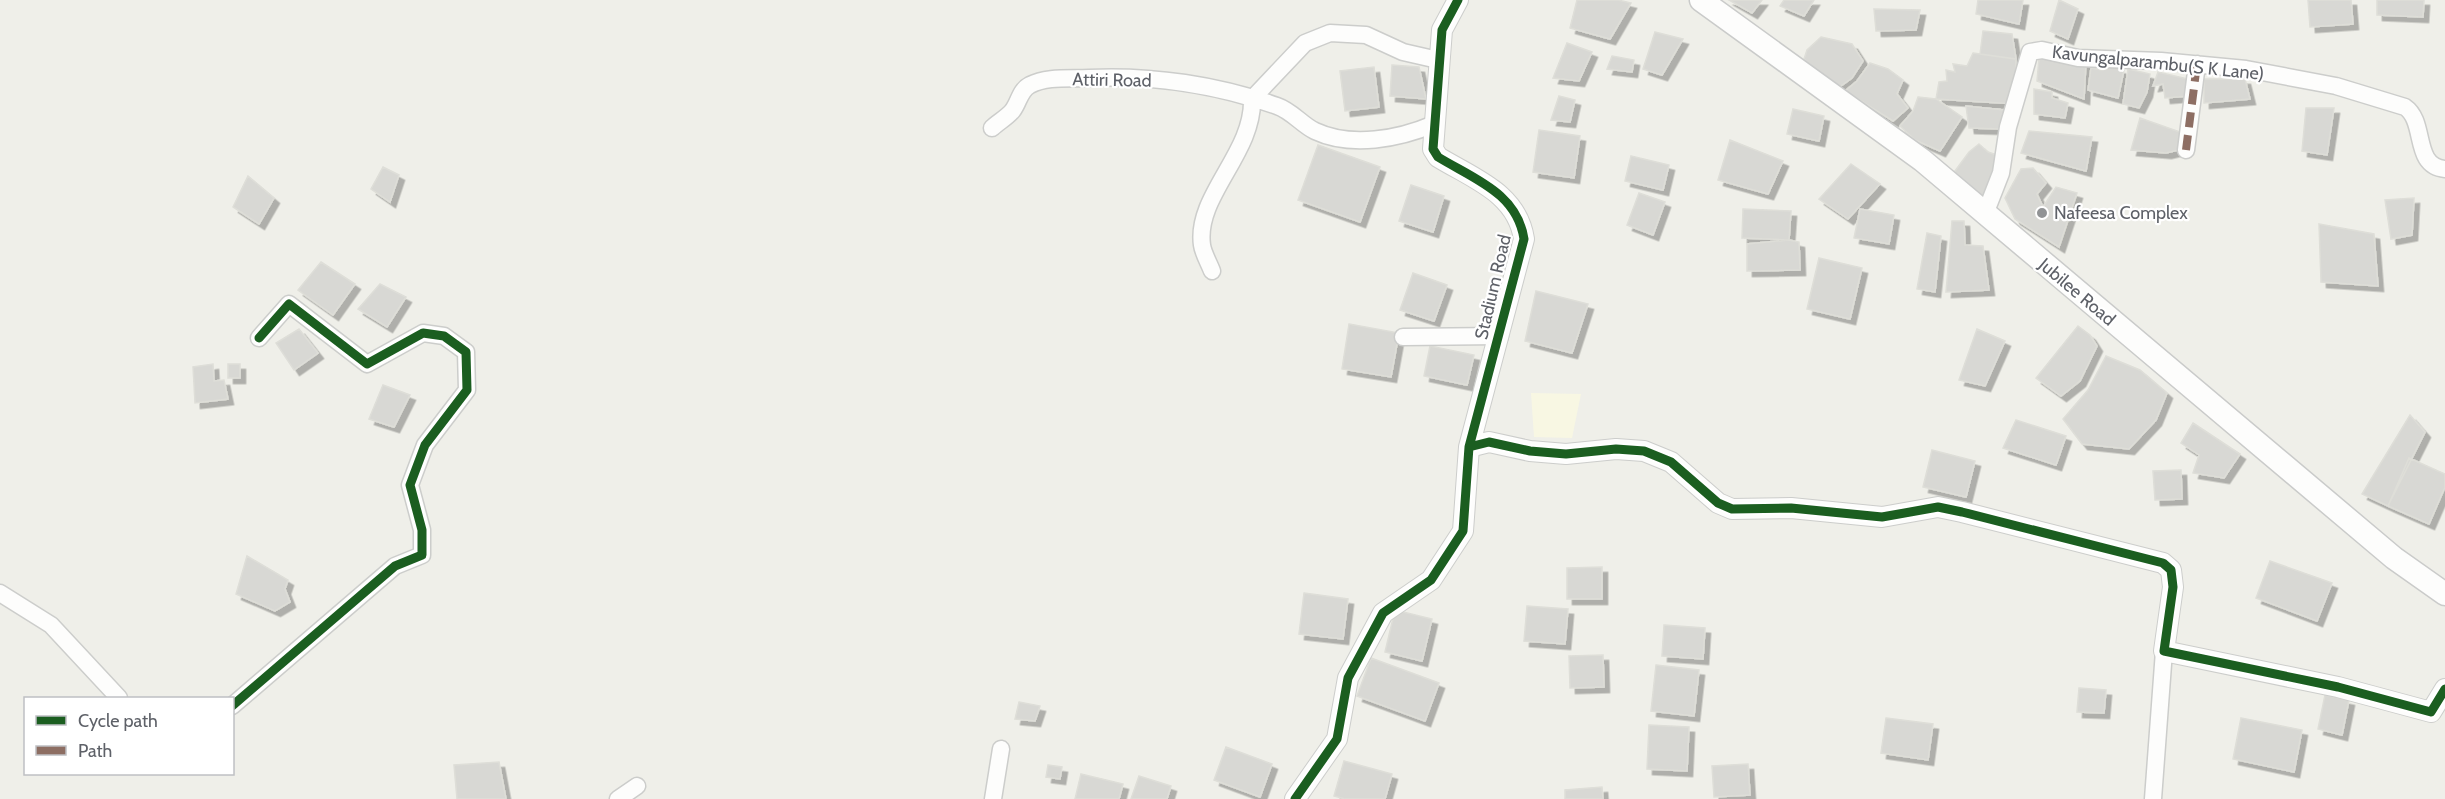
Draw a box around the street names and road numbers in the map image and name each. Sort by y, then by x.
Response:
street label: Kavungalparambu(S K Lane) [2051,41,2265,85]
street label: Attiri Road [1072,68,1152,92]
street label: Stadium Road [1470,232,1516,342]
street label: Jubilee Road [2033,253,2120,330]

